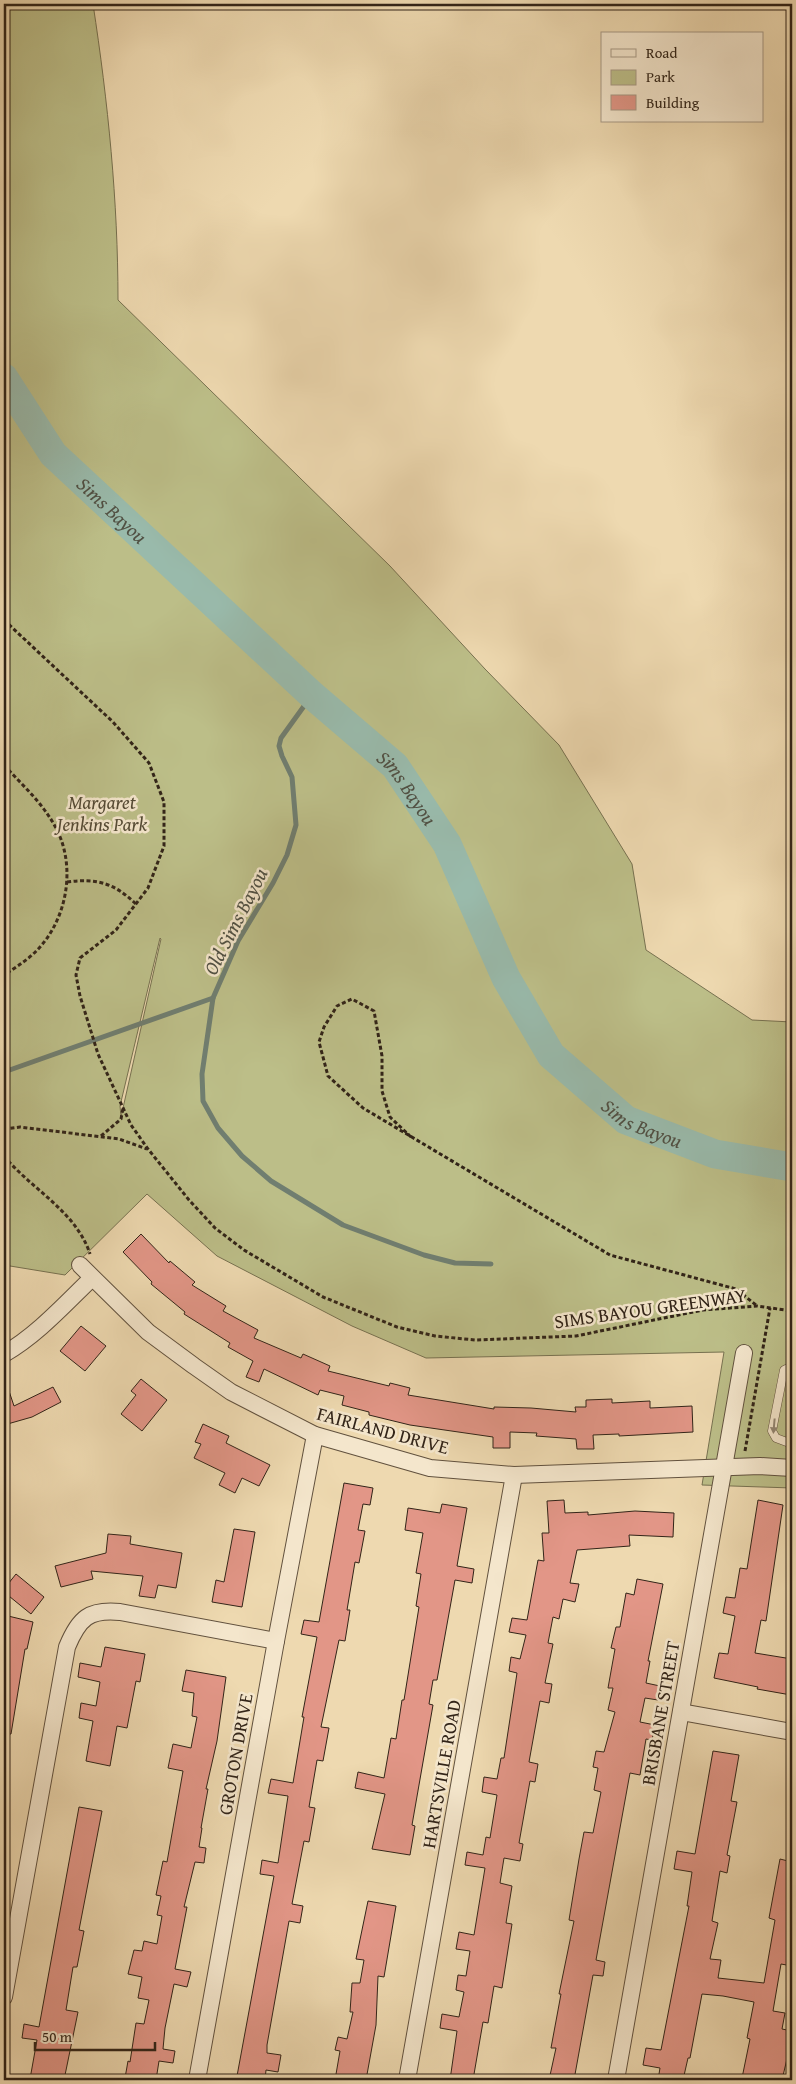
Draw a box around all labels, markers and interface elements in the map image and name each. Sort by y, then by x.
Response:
legend [601,32,764,122]
text: Road [646,42,677,63]
text: Park [646,66,675,87]
text: Building [646,92,700,113]
water label: Sims Bayou [71,469,155,550]
water label: Sims Bayou [371,743,445,831]
park label: Margaret Jenkins Park [54,788,147,838]
water label: Old Sims Bayou [196,862,274,980]
water label: Sims Bayou [596,1091,687,1155]
street label: SIMS BAYOU GREENWAY [552,1281,748,1335]
street label: FAIRLAND DRIVE [314,1399,452,1461]
one-way arrow [770,1418,778,1434]
street label: BRISBANE STREET [634,1638,687,1787]
street label: GROTON DRIVE [211,1691,260,1817]
street label: HARTSVILLE ROAD [414,1698,468,1850]
scale bar [35,2019,155,2051]
text: 50 m [42,2026,73,2047]

